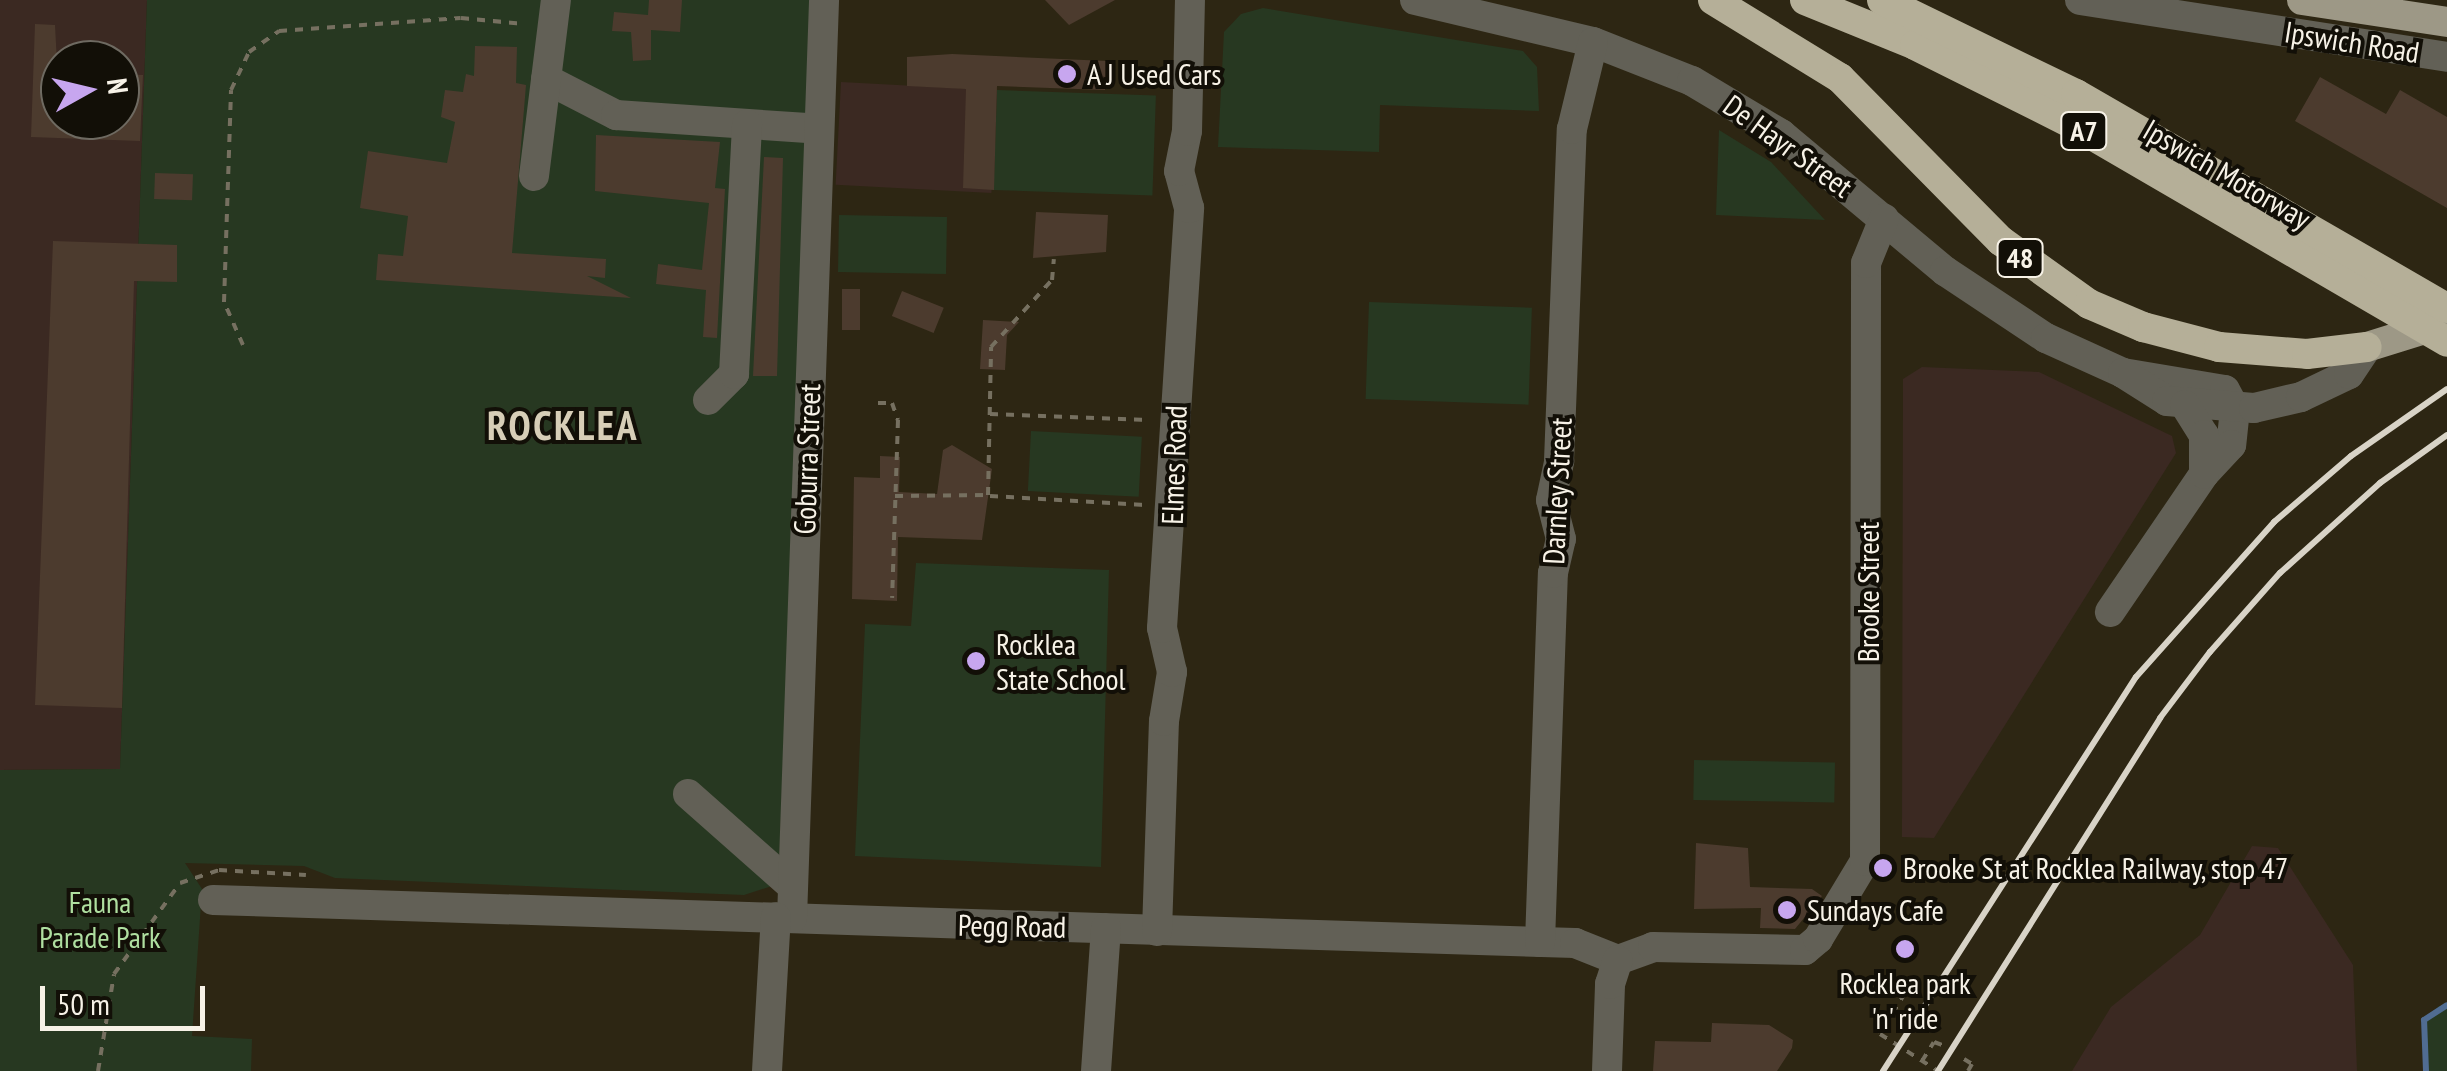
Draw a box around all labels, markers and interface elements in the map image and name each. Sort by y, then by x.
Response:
street label: Ipswich Road [2282,14,2422,70]
north arrow [40,40,140,140]
place label: A J Used Cars [1087,56,1222,92]
marker: A J Used Cars [1056,63,1078,85]
text: N [99,76,138,96]
street label: De Hayr Street [1717,87,1859,205]
road number: A7 [2059,108,2109,154]
street label: Ipswich Motorway [2137,112,2317,236]
road number: 48 [1995,235,2045,281]
street label: Goburra Street [786,383,828,535]
district label: ROCKLEA [487,401,639,449]
street label: Elmes Road [1154,405,1194,525]
street label: Darnley Street [1535,416,1579,566]
street label: Brooke Street [1850,522,1886,662]
place label: Rocklea State School [996,626,1125,696]
marker: Rocklea State School [965,650,987,672]
place label: Brooke St at Rocklea Railway, stop 47 [1903,850,2290,886]
marker: Brooke St at Rocklea Railway, stop 47 [1872,857,1894,879]
park label: Fauna Parade Park [39,884,161,954]
place label: Sundays Cafe [1807,892,1944,928]
marker: Sundays Cafe [1776,899,1798,921]
street label: Pegg Road [958,907,1066,945]
marker: Rocklea park 'n' ride [1894,938,1916,960]
place label: Rocklea park 'n' ride [1839,965,1971,1036]
scale bar [45,966,210,1028]
text: 50 m [57,984,110,1023]

